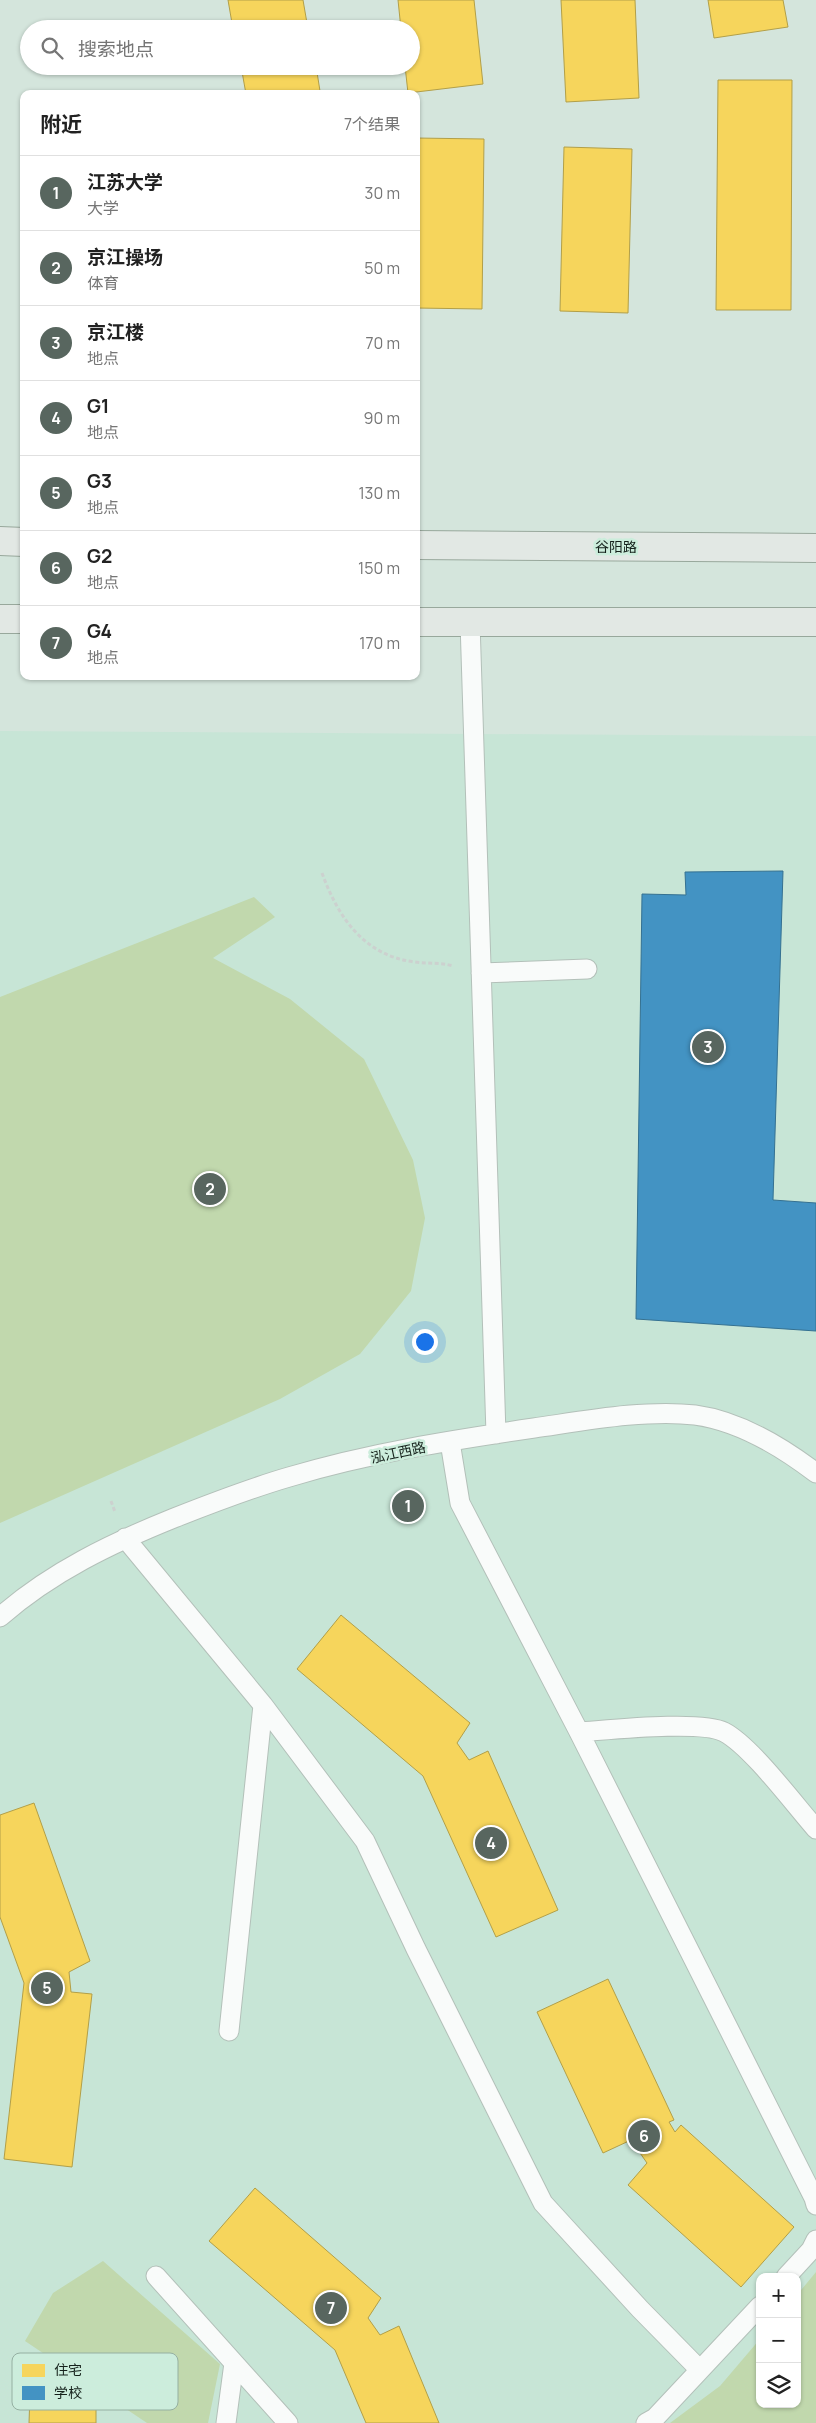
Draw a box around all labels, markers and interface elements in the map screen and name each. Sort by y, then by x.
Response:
search box [20,20,420,75]
icon: search [38,34,66,62]
text: 搜索地点 [78,36,154,62]
text: 附近 [40,110,82,138]
text: 7个结果 [344,113,400,135]
text: 江苏大学 [87,169,163,195]
text: 1 [52,182,60,204]
text: 30 m [365,182,400,204]
text: 大学 [87,197,119,219]
text: 京江操场 [87,244,163,270]
text: 2 [51,257,61,279]
text: 50 m [364,257,400,279]
text: 体育 [87,272,119,294]
text: 京江楼 [87,319,144,345]
text: 3 [51,332,61,354]
text: 70 m [365,332,400,354]
text: 地点 [87,347,119,369]
text: G1 [87,393,109,419]
text: 4 [51,407,61,429]
text: 90 m [364,407,400,429]
text: 地点 [87,421,119,443]
text: G3 [87,468,112,494]
text: 5 [51,482,61,504]
text: 130 m [358,482,400,504]
text: 地点 [87,496,119,518]
street label: 谷阳路 [595,537,637,556]
text: G2 [87,543,112,569]
text: 6 [51,557,61,579]
text: 150 m [358,557,400,579]
text: 地点 [87,571,119,593]
text: G4 [87,618,112,644]
text: 7 [52,632,60,654]
text: 170 m [359,632,400,654]
text: 地点 [87,646,119,668]
pin: 3 [692,1028,724,1066]
pin: 2 [194,1170,226,1208]
your location [412,1329,438,1355]
street label: 泓江西路 [369,1437,427,1467]
pin: 1 [392,1487,424,1525]
pin: 4 [475,1824,507,1862]
pin: 5 [31,1969,63,2007]
pin: 6 [628,2117,660,2155]
map controls [756,2273,801,2408]
button: + [756,2273,801,2318]
pin: 7 [315,2289,347,2327]
button: − [756,2318,801,2363]
legend [12,2353,178,2410]
text: 住宅 [54,2360,82,2379]
button: layers [756,2363,801,2408]
text: 学校 [54,2383,82,2402]

